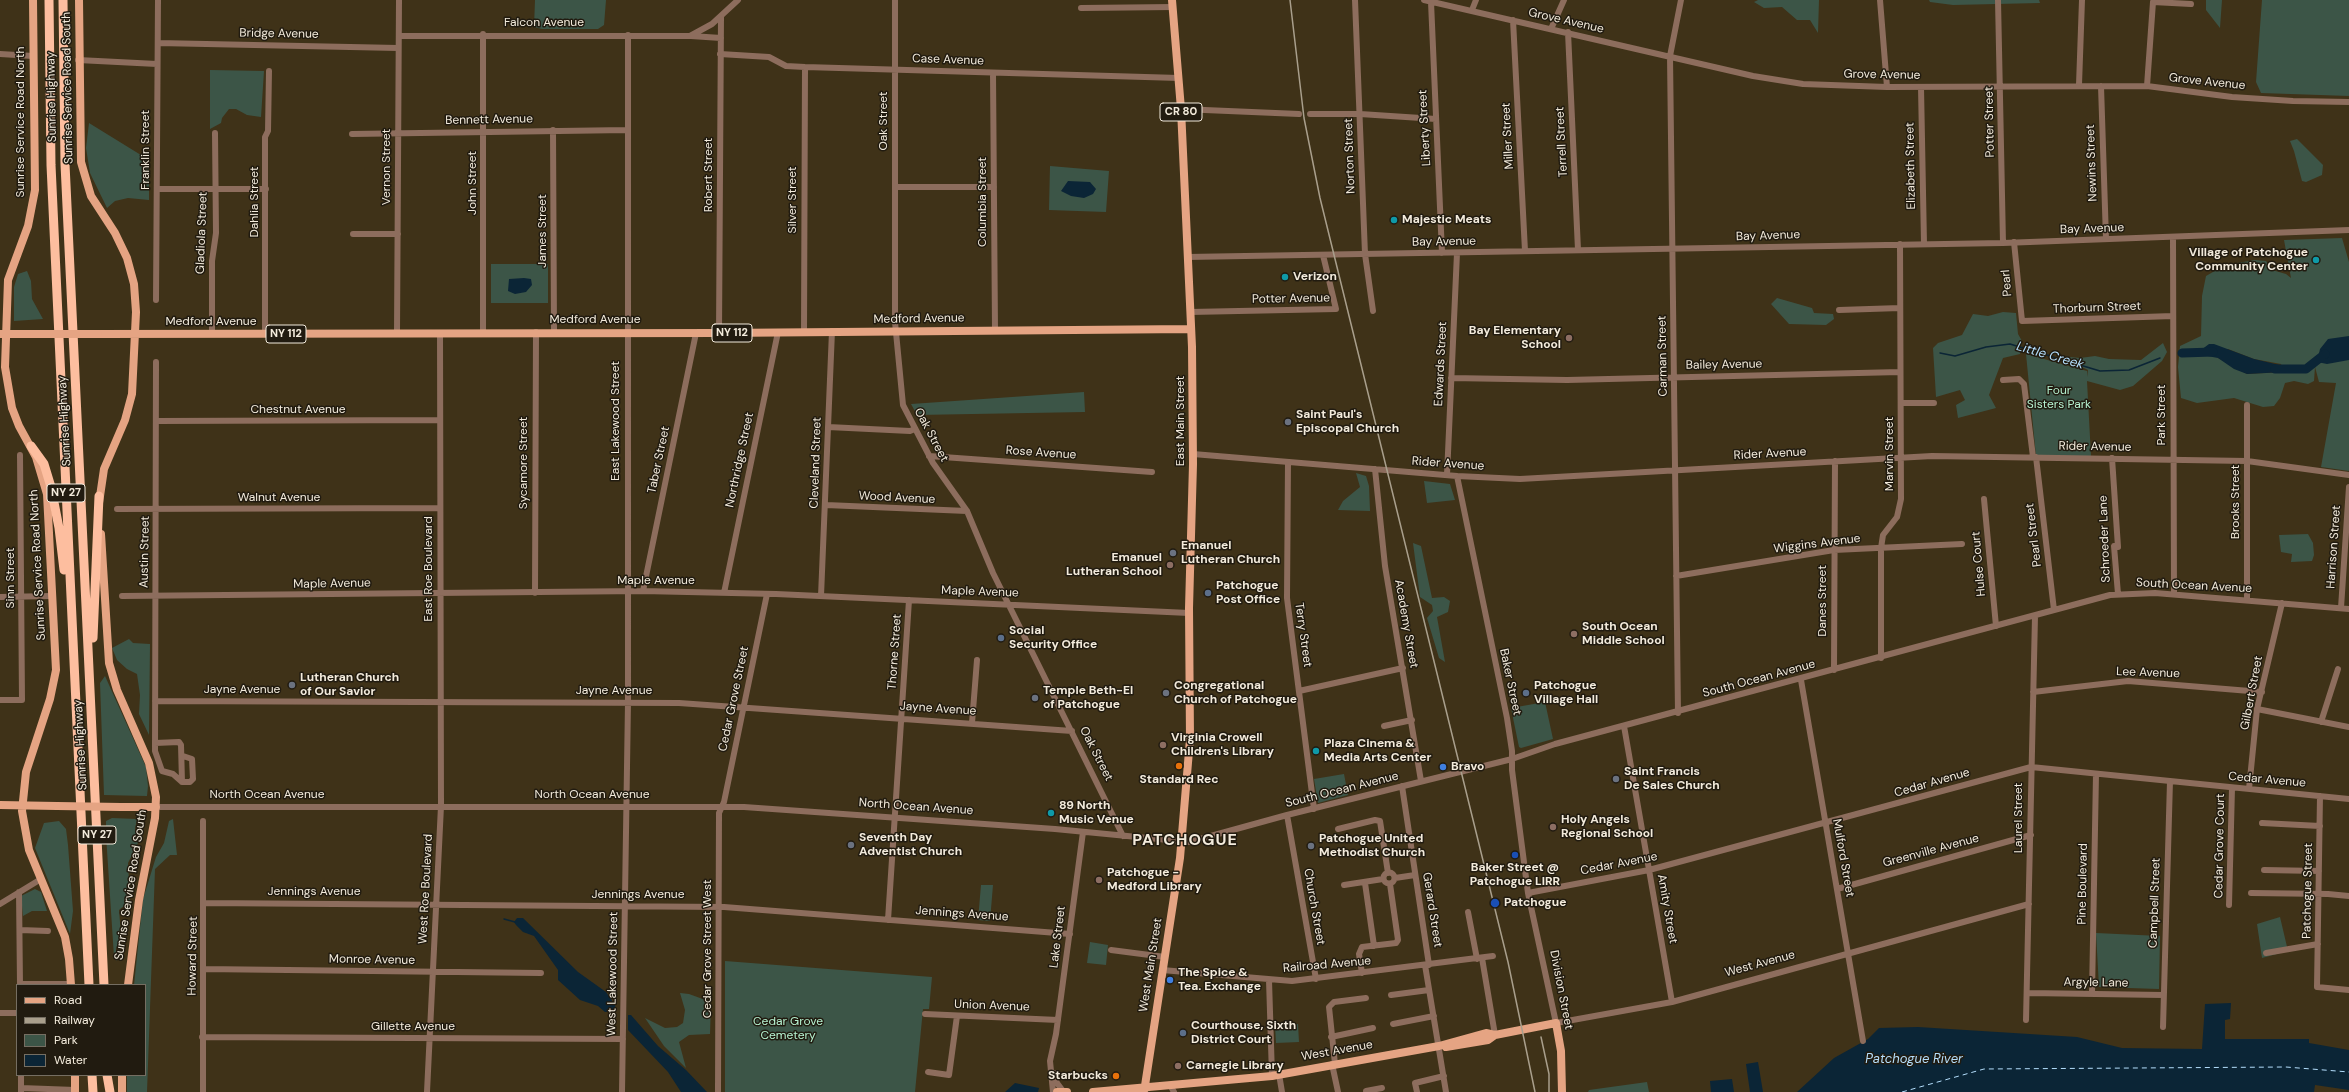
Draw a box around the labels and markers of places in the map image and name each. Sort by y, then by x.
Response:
place label: Majestic Meats [1402,213,1491,227]
marker: Majestic Meats [1389,215,1399,225]
place label: Village of Patchogue Community Center [2189,246,2308,274]
marker: Village of Patchogue Community Center [2311,255,2321,265]
place label: Verizon [1293,270,1337,284]
marker: Verizon [1280,272,1290,282]
place label: Bay Elementary School [1469,324,1561,352]
marker: Bay Elementary School [1564,333,1574,343]
place label: Saint Paul's Episcopal Church [1296,408,1399,436]
marker: Saint Paul's Episcopal Church [1283,417,1293,427]
place label: Emanuel Lutheran Church [1181,539,1280,567]
marker: Emanuel Lutheran Church [1168,548,1178,558]
place label: Emanuel Lutheran School [1066,551,1162,579]
marker: Emanuel Lutheran School [1165,560,1175,570]
place label: Patchogue Post Office [1216,579,1280,607]
marker: Patchogue Post Office [1203,588,1213,598]
place label: South Ocean Middle School [1582,620,1665,648]
place label: Social Security Office [1009,624,1097,652]
marker: South Ocean Middle School [1569,629,1579,639]
marker: Social Security Office [996,633,1006,643]
place label: Lutheran Church of Our Savior [300,671,399,699]
place label: Congregational Church of Patchogue [1174,679,1297,707]
place label: Patchogue Village Hall [1534,679,1598,707]
marker: Lutheran Church of Our Savior [287,680,297,690]
place label: Temple Beth-El of Patchogue [1043,684,1133,712]
marker: Congregational Church of Patchogue [1161,688,1171,698]
marker: Patchogue Village Hall [1521,688,1531,698]
marker: Temple Beth-El of Patchogue [1030,693,1040,703]
place label: Virginia Crowell Children's Library [1171,731,1274,759]
place label: Plaza Cinema & Media Arts Center [1324,737,1431,765]
marker: Virginia Crowell Children's Library [1158,740,1168,750]
marker: Plaza Cinema & Media Arts Center [1311,746,1321,756]
place label: Bravo [1451,760,1484,774]
marker: Standard Rec [1174,761,1184,771]
marker: Bravo [1438,762,1448,772]
place label: Saint Francis De Sales Church [1624,765,1720,793]
place label: Standard Rec [1140,773,1218,787]
marker: Saint Francis De Sales Church [1611,774,1621,784]
place label: 89 North Music Venue [1059,799,1134,827]
marker: 89 North Music Venue [1046,808,1056,818]
place label: Holy Angels Regional School [1561,813,1653,841]
marker: Holy Angels Regional School [1548,822,1558,832]
place label: Seventh Day Adventist Church [859,831,962,859]
place label: Patchogue United Methodist Church [1319,832,1425,860]
marker: Seventh Day Adventist Church [846,840,856,850]
marker: Patchogue United Methodist Church [1306,841,1316,851]
marker: Baker Street @ Patchogue LIRR [1510,850,1520,860]
place label: Baker Street @ Patchogue LIRR [1470,861,1560,889]
place label: Patchogue - Medford Library [1107,866,1202,894]
marker: Patchogue - Medford Library [1094,875,1104,885]
place label: Patchogue [1504,896,1566,910]
marker: Patchogue [1489,897,1501,909]
place label: The Spice & Tea. Exchange [1178,966,1261,994]
marker: The Spice & Tea. Exchange [1165,975,1175,985]
place label: Courthouse, Sixth District Court [1191,1019,1296,1047]
marker: Courthouse, Sixth District Court [1178,1028,1188,1038]
place label: Carnegie Library [1186,1059,1284,1073]
marker: Carnegie Library [1173,1061,1183,1071]
place label: Starbucks [1048,1069,1108,1083]
marker: Starbucks [1111,1071,1121,1081]

